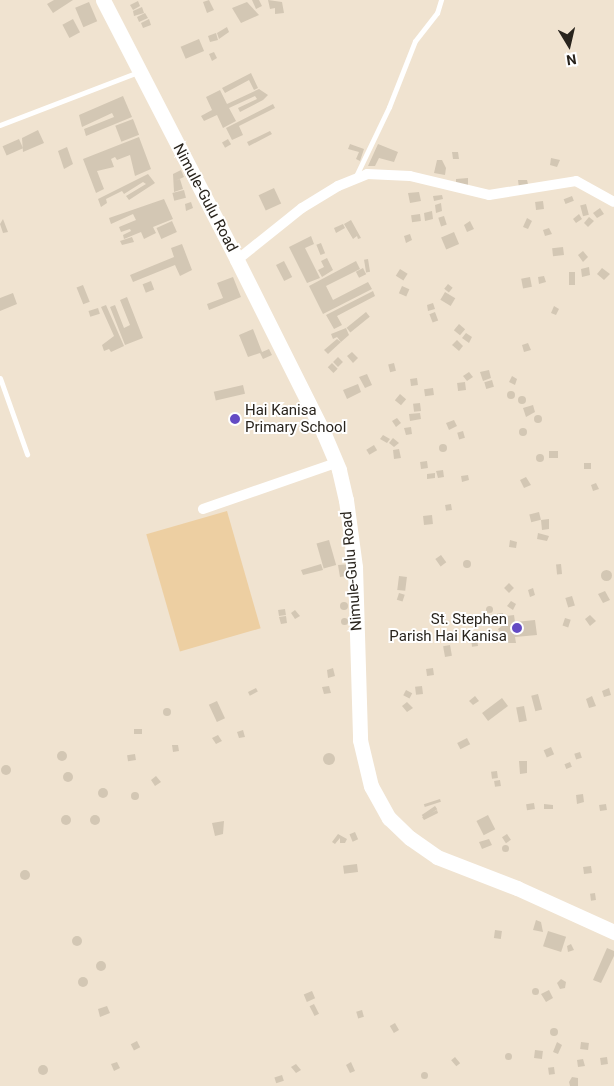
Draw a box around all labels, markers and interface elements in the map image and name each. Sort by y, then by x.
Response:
north arrow [544,20,594,70]
text: N [565,51,577,68]
street label: Nimule-Gulu Road [169,141,241,255]
place label: Hai Kanisa Primary School [245,401,346,436]
marker: Hai Kanisa Primary School [229,413,241,425]
street label: Nimule-Gulu Road [338,510,366,632]
place label: St. Stephen Parish Hai Kanisa [389,610,507,645]
marker: St. Stephen Parish Hai Kanisa [511,622,523,634]

